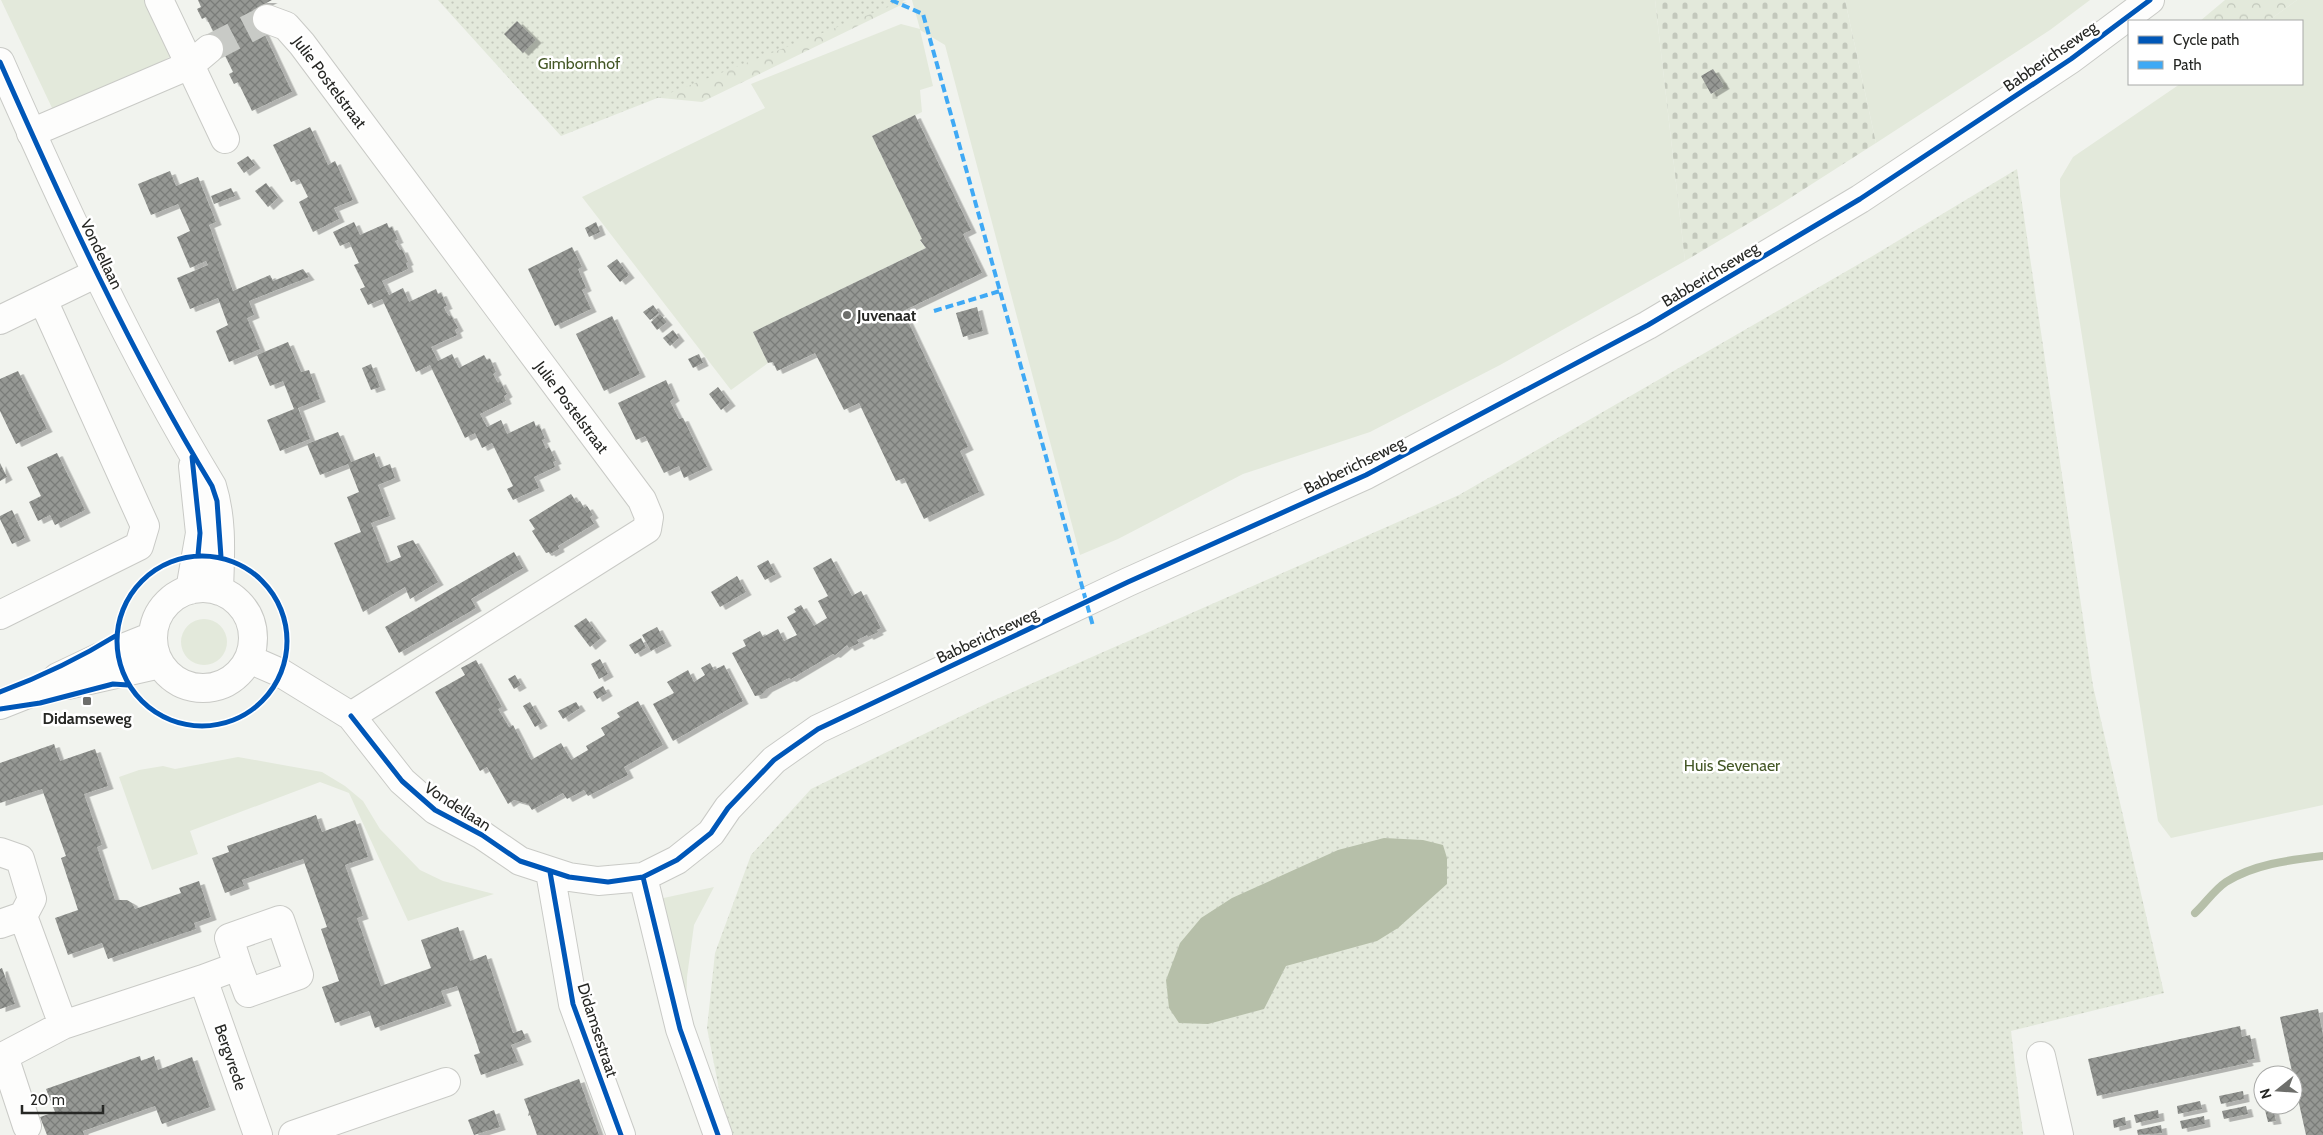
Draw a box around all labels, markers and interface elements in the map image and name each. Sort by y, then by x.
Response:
street label: Babberichseweg [2000,16,2102,96]
legend [2128,20,2303,85]
text: Cycle path [2173,31,2239,49]
street label: Julie Postelstraat [288,32,371,133]
park label: Gimbornhof [538,54,621,73]
text: Path [2173,56,2202,74]
street label: Vondellaan [76,216,127,292]
street label: Babberichseweg [1658,237,1763,311]
place label: Juvenaat [856,306,917,325]
marker: Juvenaat [841,309,853,321]
street label: Julie Postelstraat [530,357,613,458]
street label: Babberichseweg [1301,432,1409,498]
street label: Babberichseweg [933,603,1042,667]
marker: Didamseweg [81,695,93,707]
place label: Didamseweg [42,709,132,728]
park label: Huis Sevenaer [1684,756,1781,775]
street label: Vondellaan [421,778,495,835]
street label: Didamsestraat [573,981,622,1080]
street label: Bergvrede [210,1022,251,1093]
north arrow [2253,1065,2303,1115]
scale bar [22,1082,104,1114]
text: N [2256,1086,2276,1101]
text: 20 m [30,1091,65,1109]

